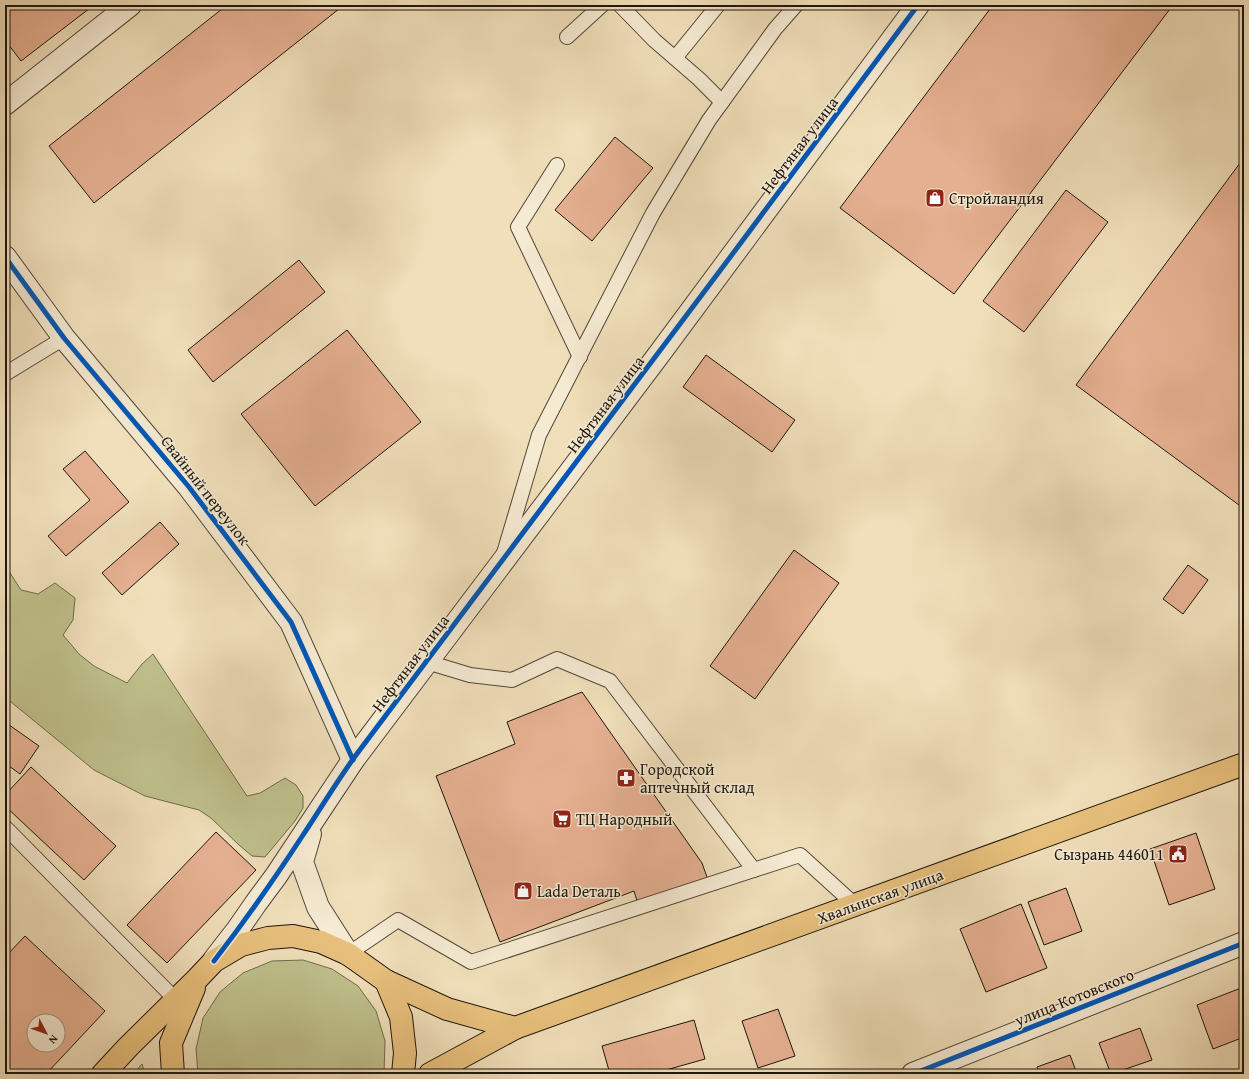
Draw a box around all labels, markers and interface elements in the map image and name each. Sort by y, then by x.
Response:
street label: Нефтяная улица [754,91,844,199]
place label: Стройландия [949,186,1044,210]
shop icon: Стройландия [924,187,946,209]
street label: Нефтяная улица [560,350,650,458]
street label: Свайный переулок [156,430,257,550]
street label: Нефтяная улица [365,609,455,717]
place label: Городской аптечный склад [640,757,755,799]
pharmacy icon: Городской аптечный склад [615,767,637,789]
place label: ТЦ Народный [576,807,673,831]
supermarket icon: ТЦ Народный [551,808,573,830]
place label: Сызрань 446011 [1054,842,1164,866]
public building icon: Сызрань 446011 [1167,843,1189,865]
street label: Хвалынская улица [814,862,947,930]
place label: Lada Dеталь [537,879,621,903]
shop icon: Lada Dеталь [512,880,534,902]
street label: улица Котовского [1010,962,1137,1032]
north arrow [26,1013,66,1053]
text: N [45,1032,62,1048]

